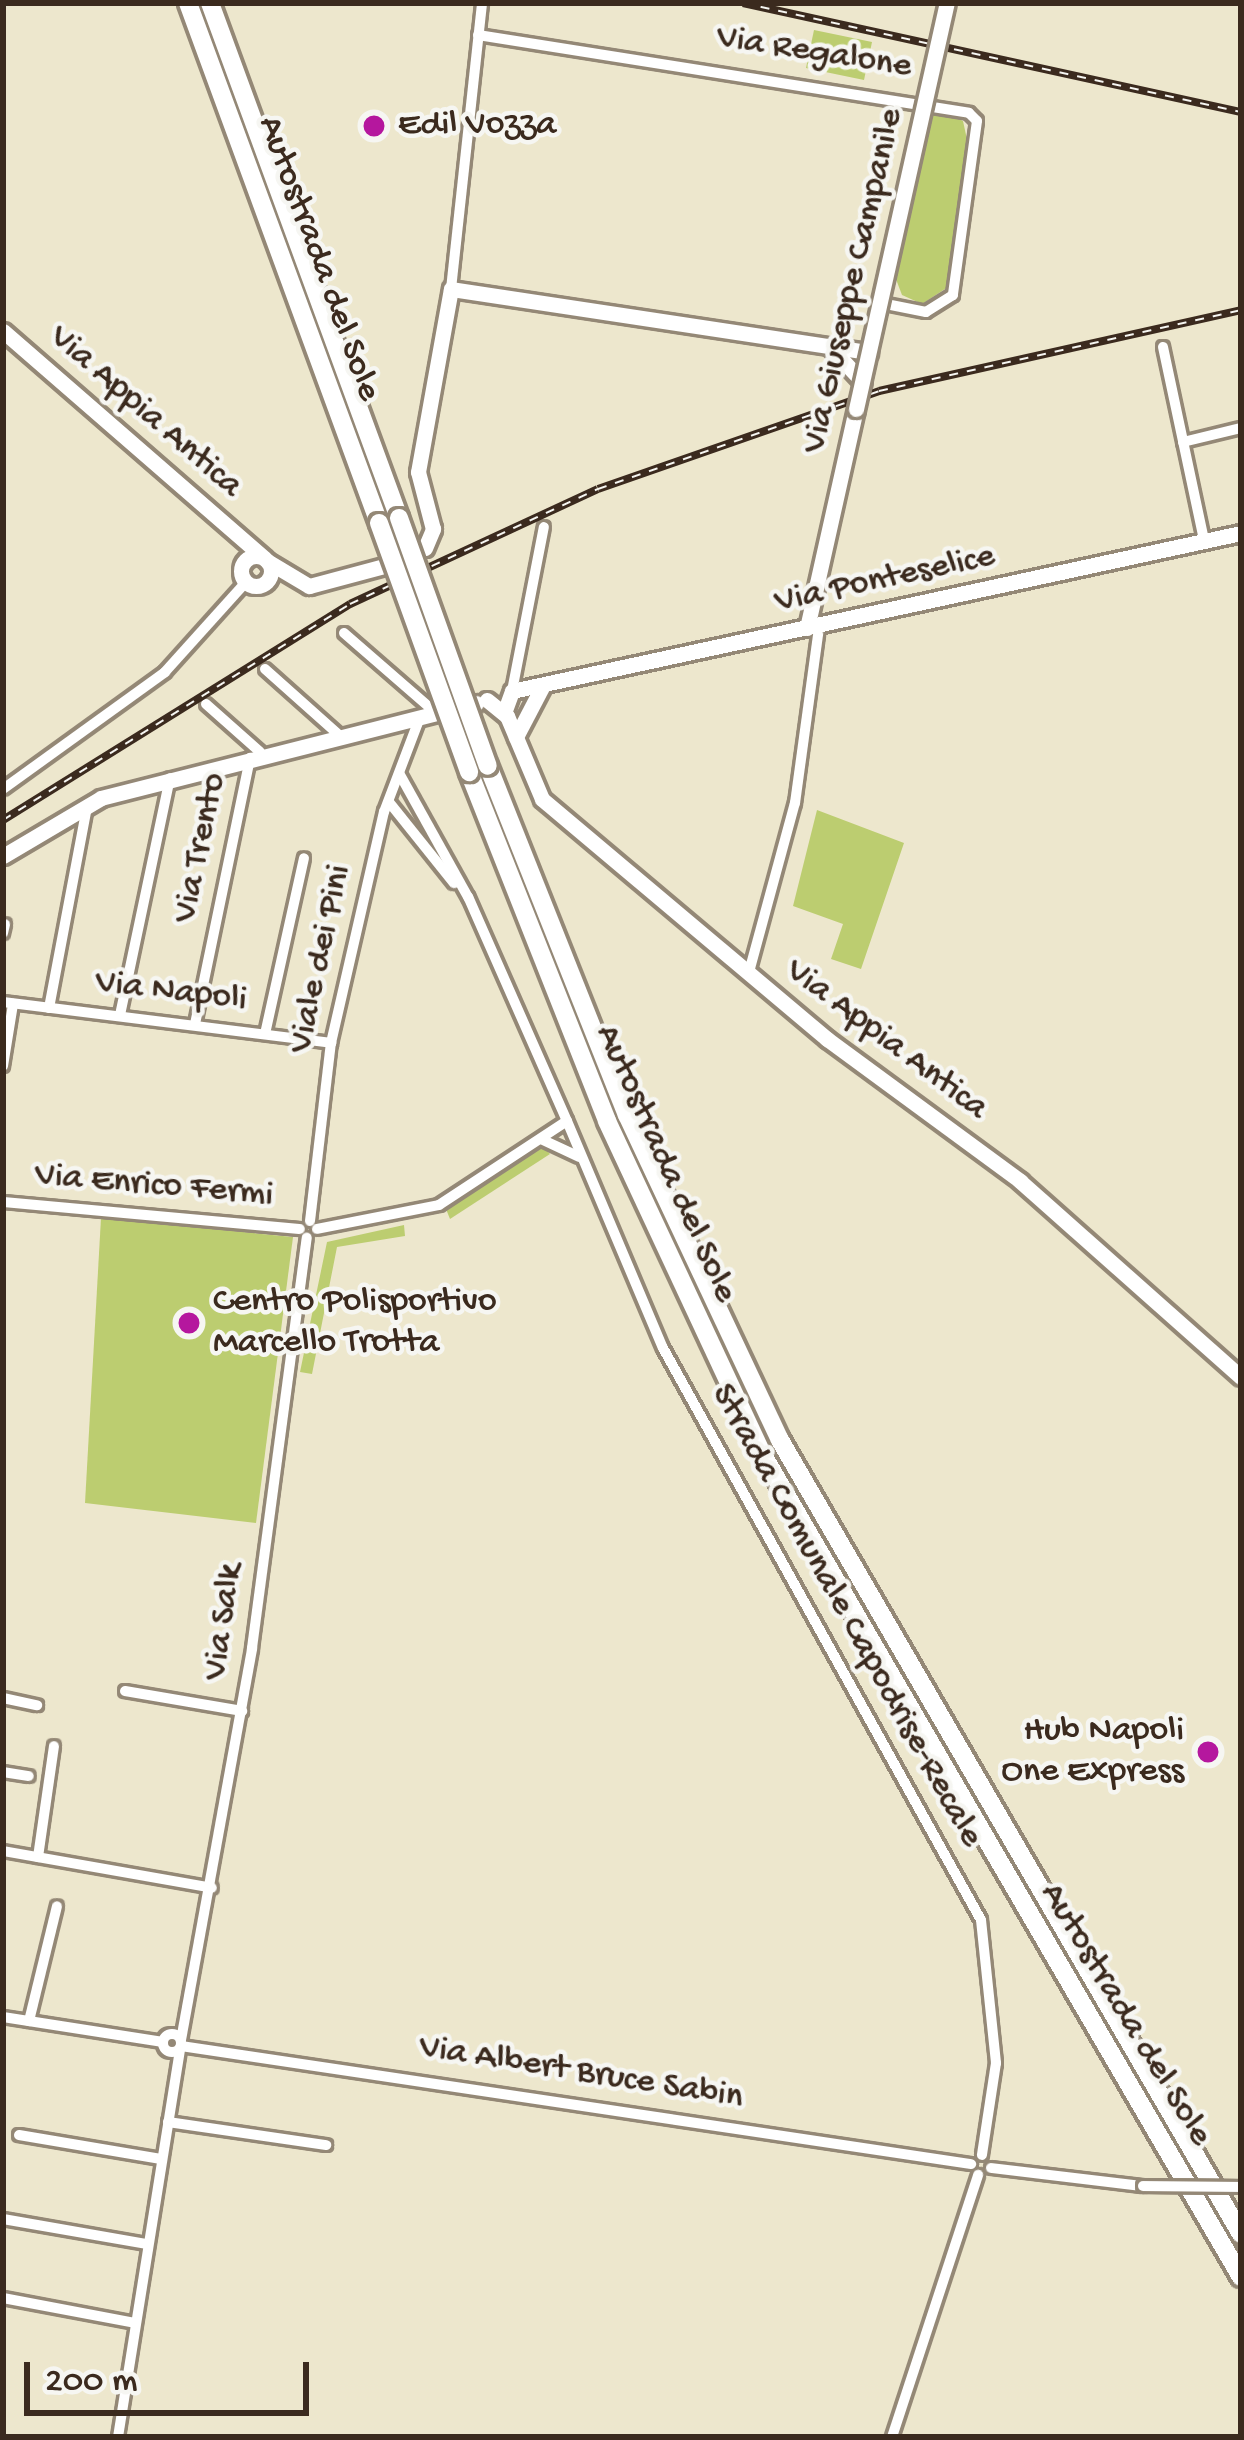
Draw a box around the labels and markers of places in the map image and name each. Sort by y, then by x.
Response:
place label: Edil Vozza [398,104,556,148]
marker: Edil Vozza [361,113,387,139]
place label: Centro Polisportivo Marcello Trotta [213,1280,497,1365]
marker: Centro Polisportivo Marcello Trotta [176,1310,202,1336]
place label: Hub Napoli One Express [1001,1709,1184,1794]
marker: Hub Napoli One Express [1195,1739,1221,1765]

